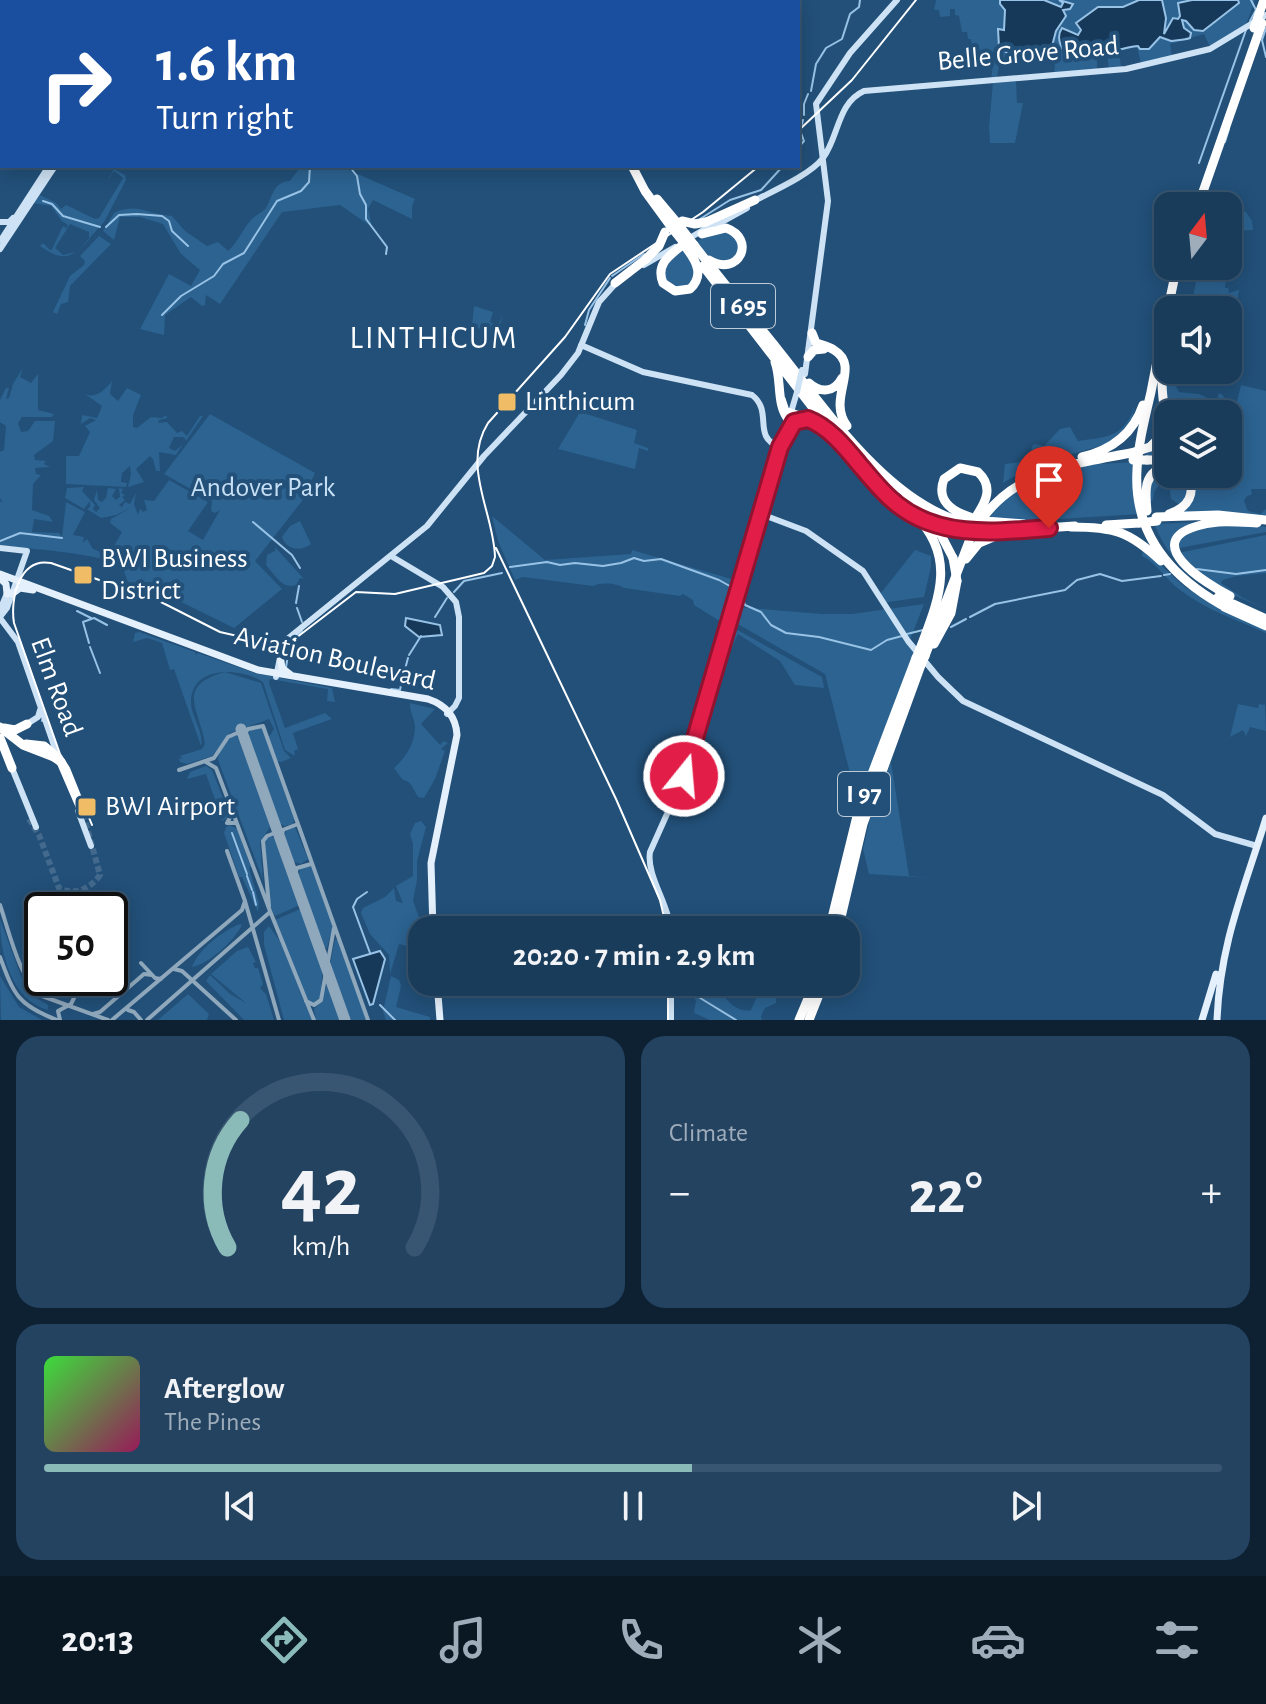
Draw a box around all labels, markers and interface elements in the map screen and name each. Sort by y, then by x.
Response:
icon: right [24,32,128,136]
street label: Belle Grove Road [936,32,1120,76]
text: 1.6 km [156,35,297,91]
text: Turn right [156,100,293,136]
north arrow [1154,192,1242,280]
map controls [1154,192,1242,488]
road number: I 695 [711,284,775,328]
button: sound [1154,296,1242,384]
district label: LINTHICUM [350,322,518,354]
place label: Linthicum [525,388,635,416]
marker: Linthicum [496,391,518,413]
button: layers [1154,400,1242,488]
pin [1015,446,1083,528]
icon: arrive [1027,458,1071,502]
park label: Andover Park [191,474,336,502]
place label: BWI Business District [101,545,248,605]
marker: BWI Business District [72,564,94,586]
street label: Aviation Boulevard [232,622,438,696]
street label: Elm Road [25,634,87,740]
position arrow [642,734,726,818]
road number: I 97 [838,772,890,816]
place label: BWI Airport [105,793,235,821]
marker: BWI Airport [76,796,98,818]
speed limit sign: 50 [24,892,128,996]
text: 20:20 · 7 min · 2.9 km [513,941,755,971]
text: Climate [669,1120,748,1146]
text: 42 [280,1147,361,1231]
text: 22° [908,1164,983,1224]
text: − [669,1171,690,1215]
text: + [1201,1171,1222,1215]
text: km/h [291,1232,350,1261]
text: Afterglow [164,1374,285,1404]
text: The Pines [164,1409,261,1435]
icon: previous [218,1484,262,1528]
icon: pause [611,1484,655,1528]
icon: next [1004,1484,1048,1528]
icon: directions [256,1612,312,1668]
icon: music [435,1612,491,1668]
icon: phone [613,1612,669,1668]
icon: climate [792,1612,848,1668]
icon: car [970,1612,1026,1668]
icon: filters [1149,1612,1205,1668]
text: 20:13 [61,1622,134,1658]

